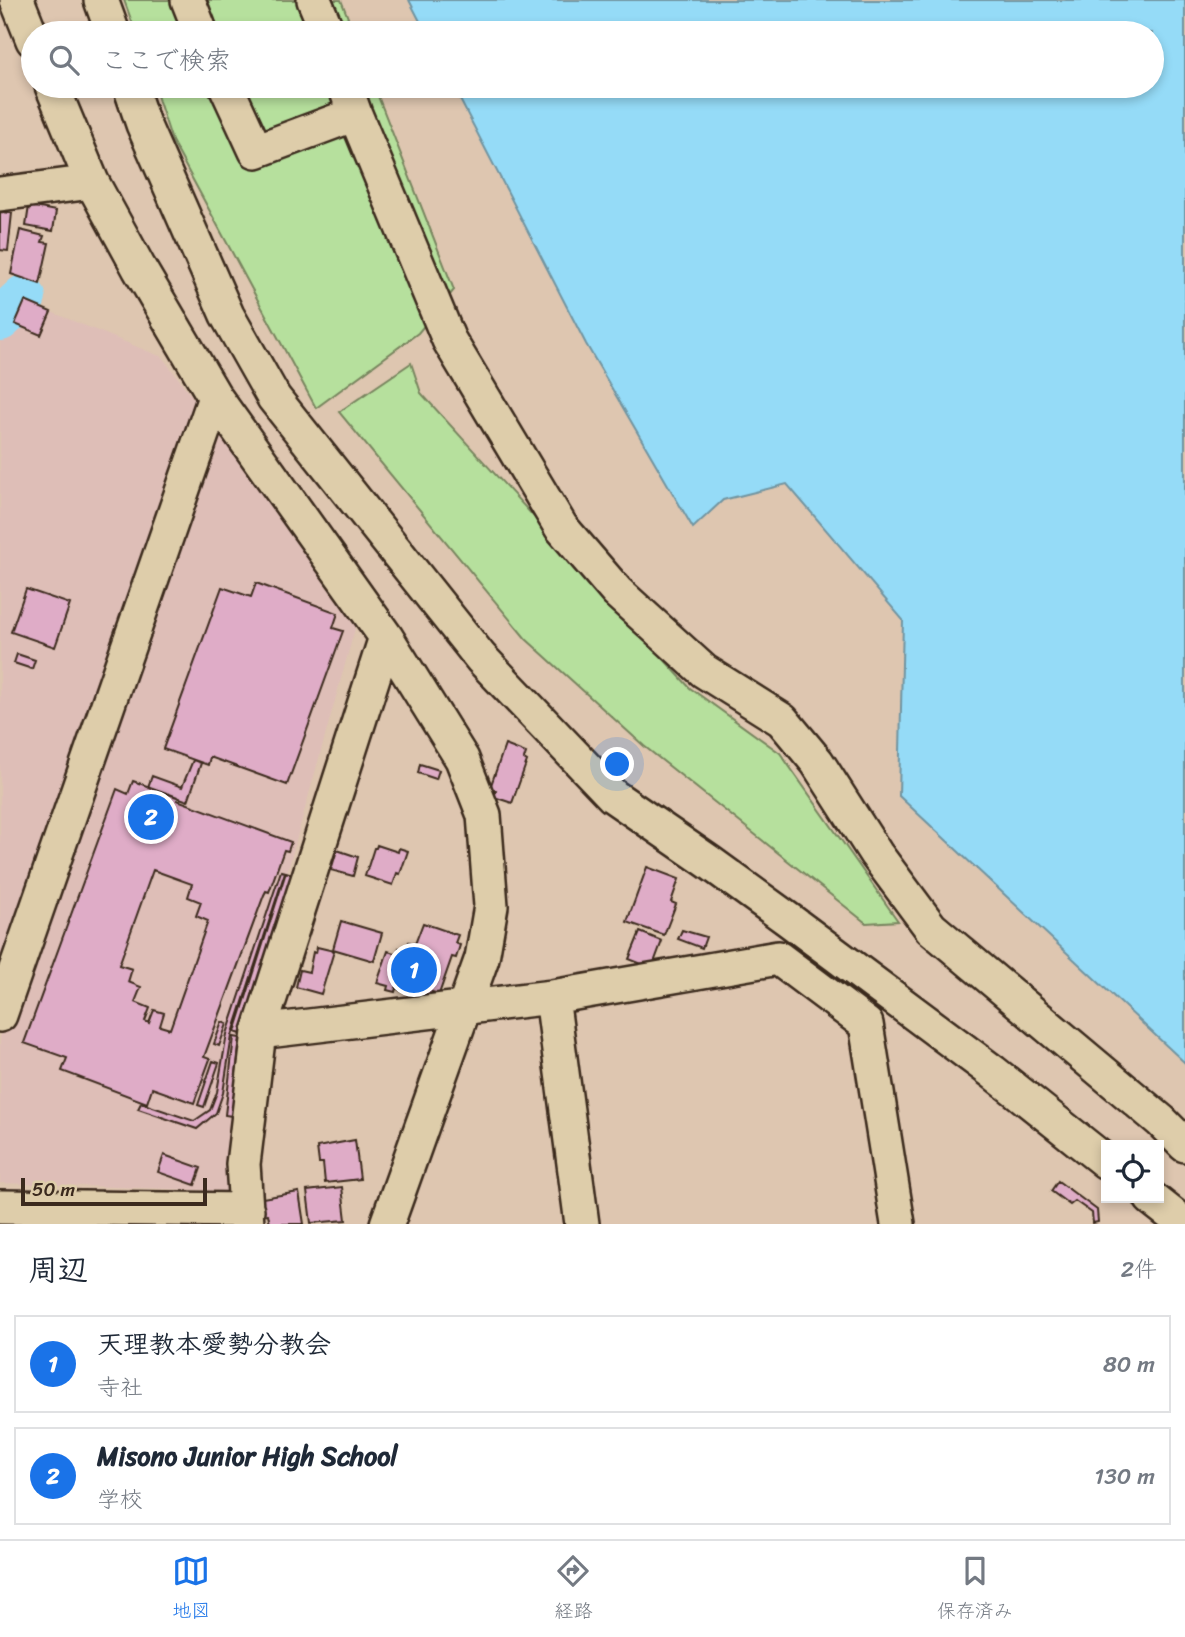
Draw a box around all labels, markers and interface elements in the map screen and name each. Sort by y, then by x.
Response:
search box [21,21,1164,98]
text: ここで検索 [101,37,231,83]
icon: search [45,41,83,79]
your location [600,747,634,781]
pin: 2 [128,791,174,843]
pin: 1 [391,944,437,996]
map controls [1101,1140,1164,1203]
button: locate [1101,1140,1164,1203]
text: 50 m [32,1173,75,1206]
scale bar [21,1175,206,1207]
text: 周辺 [28,1243,88,1297]
text: 2件 [1121,1249,1157,1290]
text: 天理教本愛勢分教会 [97,1321,331,1367]
text: 1 [48,1344,58,1385]
text: 80 m [1103,1344,1155,1385]
text: 寺社 [97,1367,143,1408]
text: Misono Junior High School [97,1433,398,1479]
text: 2 [46,1456,60,1497]
text: 130 m [1094,1456,1155,1497]
text: 学校 [97,1479,143,1520]
tab: 地図 [172,1552,210,1627]
tab: 経路 [554,1552,593,1627]
tab: 保存済み [937,1552,1013,1627]

